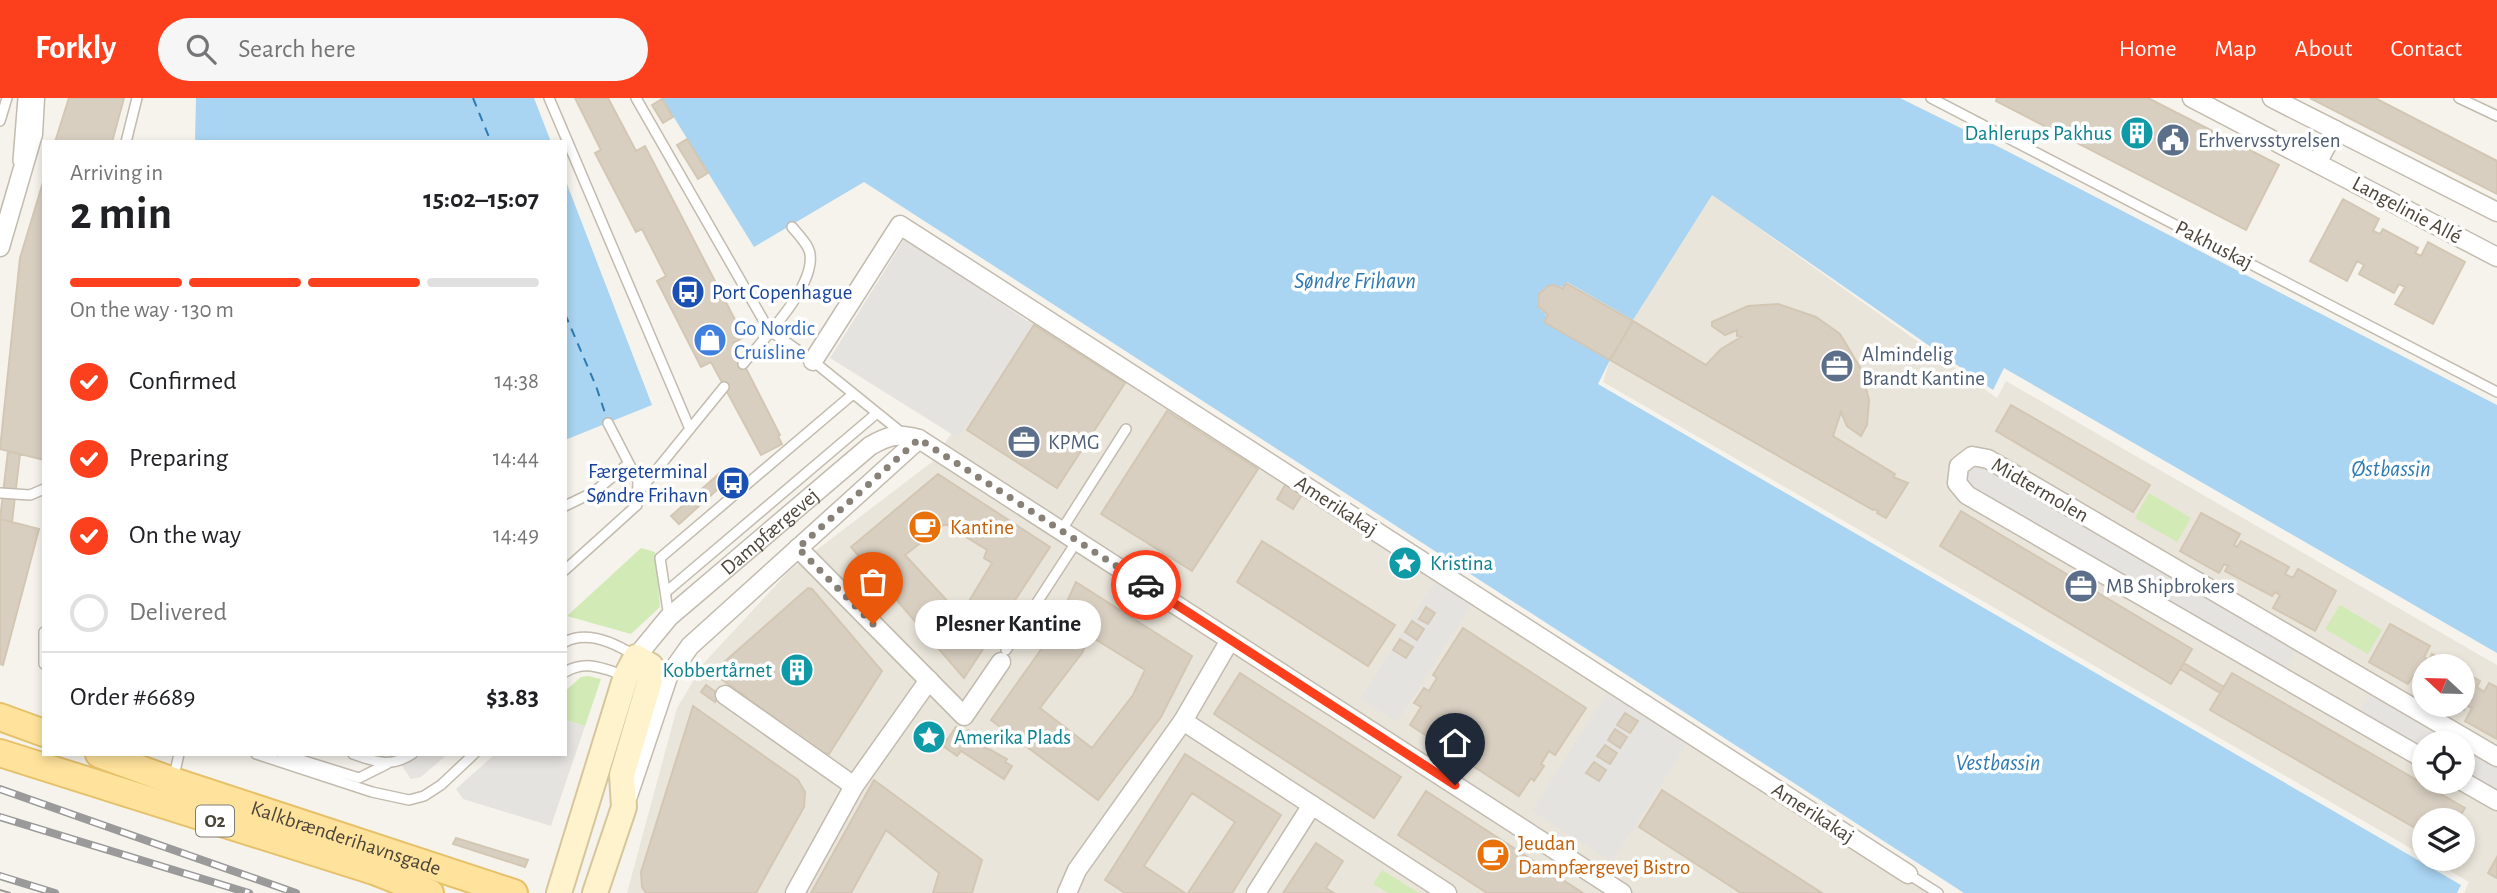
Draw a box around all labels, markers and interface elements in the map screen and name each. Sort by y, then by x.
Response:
search box [158,18,648,81]
icon: search [182,30,220,68]
text: Forkly [35,32,116,65]
text: Search here [238,36,356,62]
text: Home [2119,37,2177,61]
text: Map [2215,37,2257,61]
text: About [2295,37,2352,61]
text: Contact [2390,37,2462,61]
building icon: Dahlerups Pakhus [2118,114,2156,152]
public building icon: Erhvervsstyrelsen [2154,121,2192,159]
place label: Dahlerups Pakhus [1964,123,2112,144]
place label: Erhvervsstyrelsen [2198,130,2341,151]
text: Arriving in [70,162,163,185]
street label: Langelinie Allé [2349,172,2465,248]
text: 15:02–15:07 [423,186,539,212]
text: 2 min [70,191,172,237]
street label: Pakhuskaj [2172,217,2256,273]
water label: Søndre Frihavn [1294,270,1416,293]
bus stop icon: Port Copenhague [669,273,707,311]
place label: Port Copenhague [712,282,852,303]
text: On the way · 130 m [70,299,234,322]
place label: Go Nordic Cruisline [734,318,815,363]
shop icon: Go Nordic Cruisline [691,321,729,359]
place label: Almindelig Brandt Kantine [1862,344,1985,389]
office icon: Almindelig Brandt Kantine [1818,347,1856,385]
icon: check [70,363,108,401]
text: Confirmed [129,368,237,394]
text: 14:38 [494,370,539,393]
office icon: KPMG [1005,423,1043,461]
place label: KPMG [1048,432,1100,453]
icon: check [70,440,108,478]
text: Preparing [129,445,228,471]
text: 14:44 [493,447,539,470]
street label: Midtermolen [1988,454,2092,526]
water label: Østbassin [2351,458,2431,481]
place label: Færgeterminal Søndre Frihavn [587,461,708,506]
bus stop icon: Færgeterminal Søndre Frihavn [714,464,752,502]
street label: Amerikakaj [1291,472,1381,540]
street label: Dampfærgevej [717,484,823,579]
cafe icon: Kantine [906,508,944,546]
icon: check [70,517,108,555]
place label: Kantine [950,517,1014,538]
text: On the way [129,522,241,548]
text: 14:49 [493,524,539,547]
place icon: Kristina [1386,544,1424,582]
courier [1111,550,1181,620]
pin [843,552,903,624]
place label: Kristina [1430,553,1494,574]
icon: bag [854,563,892,601]
icon: car [1127,566,1165,604]
office icon: MB Shipbrokers [2062,567,2100,605]
place label: MB Shipbrokers [2106,576,2235,597]
text: Delivered [129,599,227,625]
callout: Plesner Kantine [915,600,1100,648]
text: Plesner Kantine [935,613,1081,636]
building icon: Kobbertårnet [778,651,816,689]
north arrow [2412,654,2474,718]
map controls [2412,654,2475,871]
place label: Kobbertårnet [662,660,772,681]
text: Order #6689 [70,684,195,710]
text: $3.83 [486,684,539,710]
pin [1425,713,1485,785]
place icon: Amerika Plads [910,718,948,756]
icon: home [1436,724,1474,762]
place label: Amerika Plads [954,727,1071,748]
button: locate [2412,731,2475,794]
water label: Vestbassin [1955,752,2041,775]
street label: Amerikakaj [1768,779,1858,847]
street label: Kalkbrænderihavnsgade [249,797,444,879]
road number: O2 [196,806,234,836]
button: layers [2412,808,2475,871]
place label: Jeudan Dampfærgevej Bistro [1518,833,1690,878]
cafe icon: Jeudan Dampfærgevej Bistro [1474,836,1512,874]

